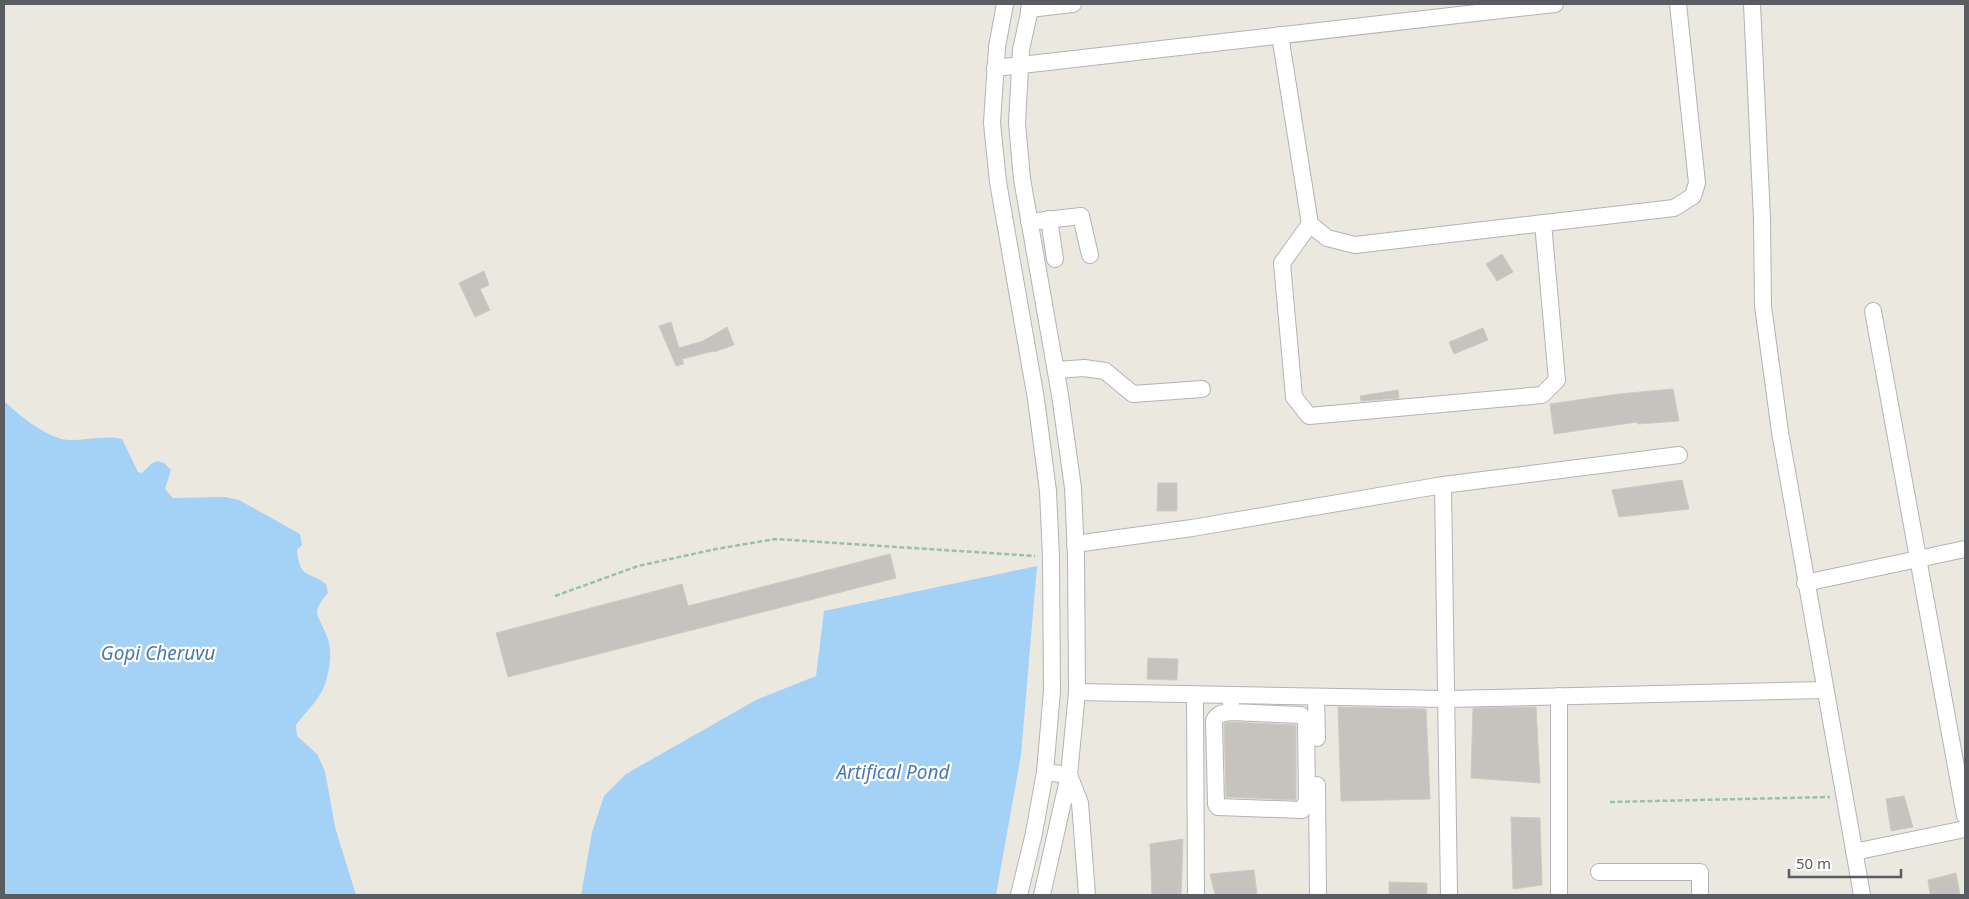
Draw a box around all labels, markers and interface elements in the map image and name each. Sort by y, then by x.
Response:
water label: Gopi Cheruvu [101,640,215,666]
water label: Artifical Pond [834,759,951,785]
scale bar [1789,846,1902,878]
text: 50 m [1796,853,1831,873]

